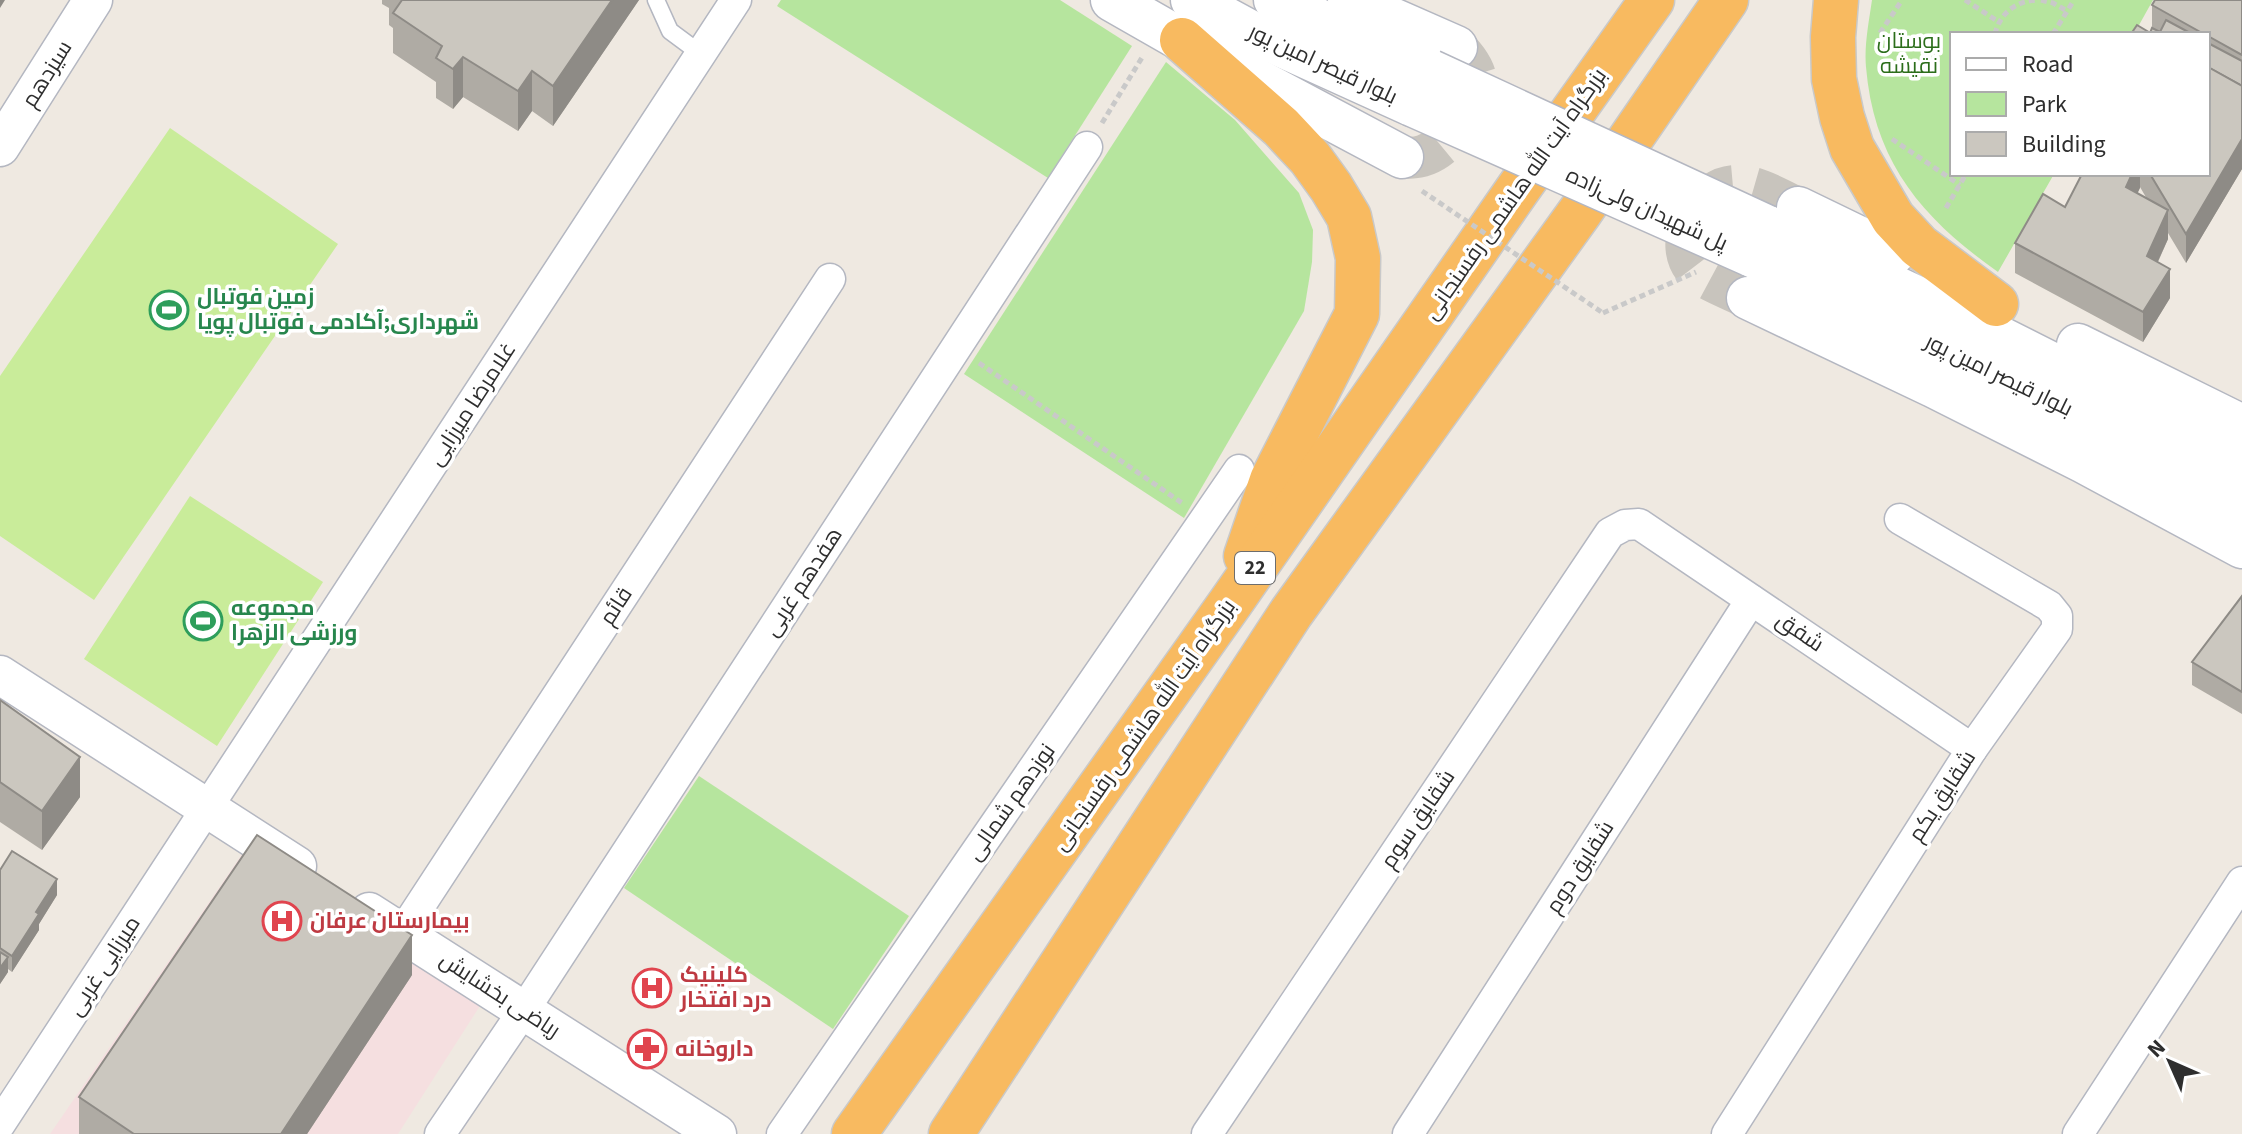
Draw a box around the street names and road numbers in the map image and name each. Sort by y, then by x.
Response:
street label: بلوار قیصر امین پور [1241,15,1403,113]
street label: سیزدهم [14,34,80,114]
street label: بزرگراه آیت الله هاشمی رفسنجانی [1416,62,1614,326]
street label: پل شهیدان ولی‌زاده [1561,159,1733,259]
street label: بلوار قیصر امین پور [1918,324,2078,425]
street label: غلامرضا میرزایی [420,336,524,472]
street label: هفدهم غربی [756,521,850,643]
road number: 22 [1235,552,1275,584]
street label: قائم [592,580,640,632]
street label: بزرگراه آیت الله هاشمی رفسنجانی [1045,593,1243,857]
street label: شفق [1770,604,1830,660]
street label: نوزدهم شمالی [959,737,1063,867]
street label: شقایق یکم [1900,744,1984,848]
street label: شقایق سوم [1373,763,1463,875]
street label: شقایق دوم [1538,814,1622,920]
street label: میرزایی غربی [60,910,148,1022]
street label: ریاضی بخشایش [433,944,567,1046]

